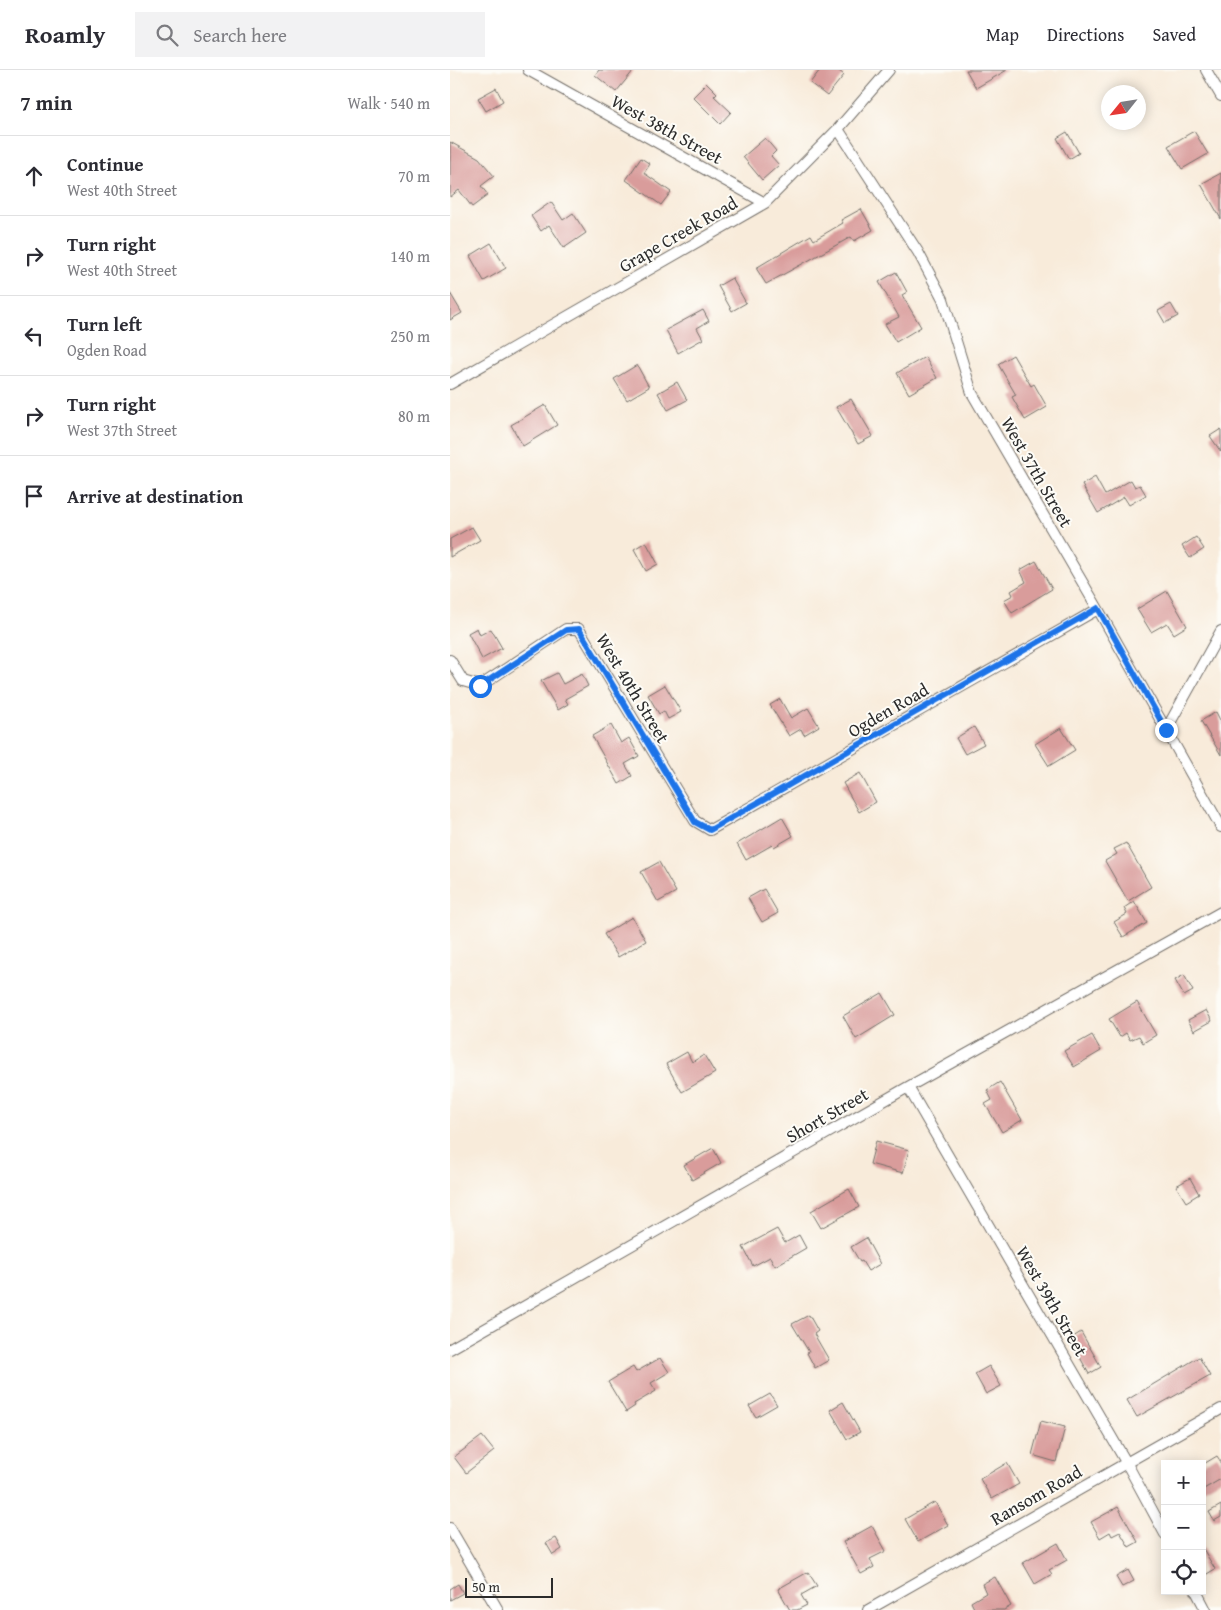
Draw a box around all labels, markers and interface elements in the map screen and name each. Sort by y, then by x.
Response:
search box [135,12,485,57]
text: Roamly [25,17,105,52]
icon: search [153,21,181,49]
text: Search here [193,21,287,49]
text: Map [986,21,1019,48]
text: Directions [1047,21,1124,48]
text: Saved [1152,21,1196,48]
north arrow [1101,85,1146,130]
text: 7 min [20,87,72,118]
street label: West 38th Street [606,87,728,171]
text: Walk · 540 m [347,91,430,115]
text: Continue [67,150,144,178]
icon: ahead [20,162,48,190]
text: 70 m [398,164,430,188]
text: West 40th Street [67,178,177,202]
street label: Grape Creek Road [614,189,743,279]
text: Turn right [67,230,156,258]
icon: right [20,242,48,270]
text: 140 m [390,244,430,268]
text: West 40th Street [67,258,177,282]
text: Turn left [67,310,142,338]
icon: left [20,322,48,350]
text: 250 m [390,324,430,348]
text: Ogden Road [67,338,147,362]
text: Turn right [67,390,156,418]
icon: right [20,402,48,430]
text: 80 m [398,404,430,428]
street label: West 37th Street [994,412,1080,533]
text: West 37th Street [67,418,177,442]
icon: arrive [20,482,48,510]
text: Arrive at destination [67,482,243,510]
street label: West 40th Street [590,628,677,749]
route start [469,675,492,698]
street label: Ogden Road [842,676,934,744]
route end [1155,719,1178,742]
street label: Short Street [781,1080,874,1150]
street label: West 39th Street [1009,1241,1095,1362]
street label: Ransom Road [985,1458,1087,1532]
map controls [1161,1460,1206,1595]
button: + [1161,1460,1206,1505]
button: − [1161,1505,1206,1550]
button: locate [1161,1550,1206,1595]
scale bar [465,1575,552,1598]
text: 50 m [472,1577,500,1597]

